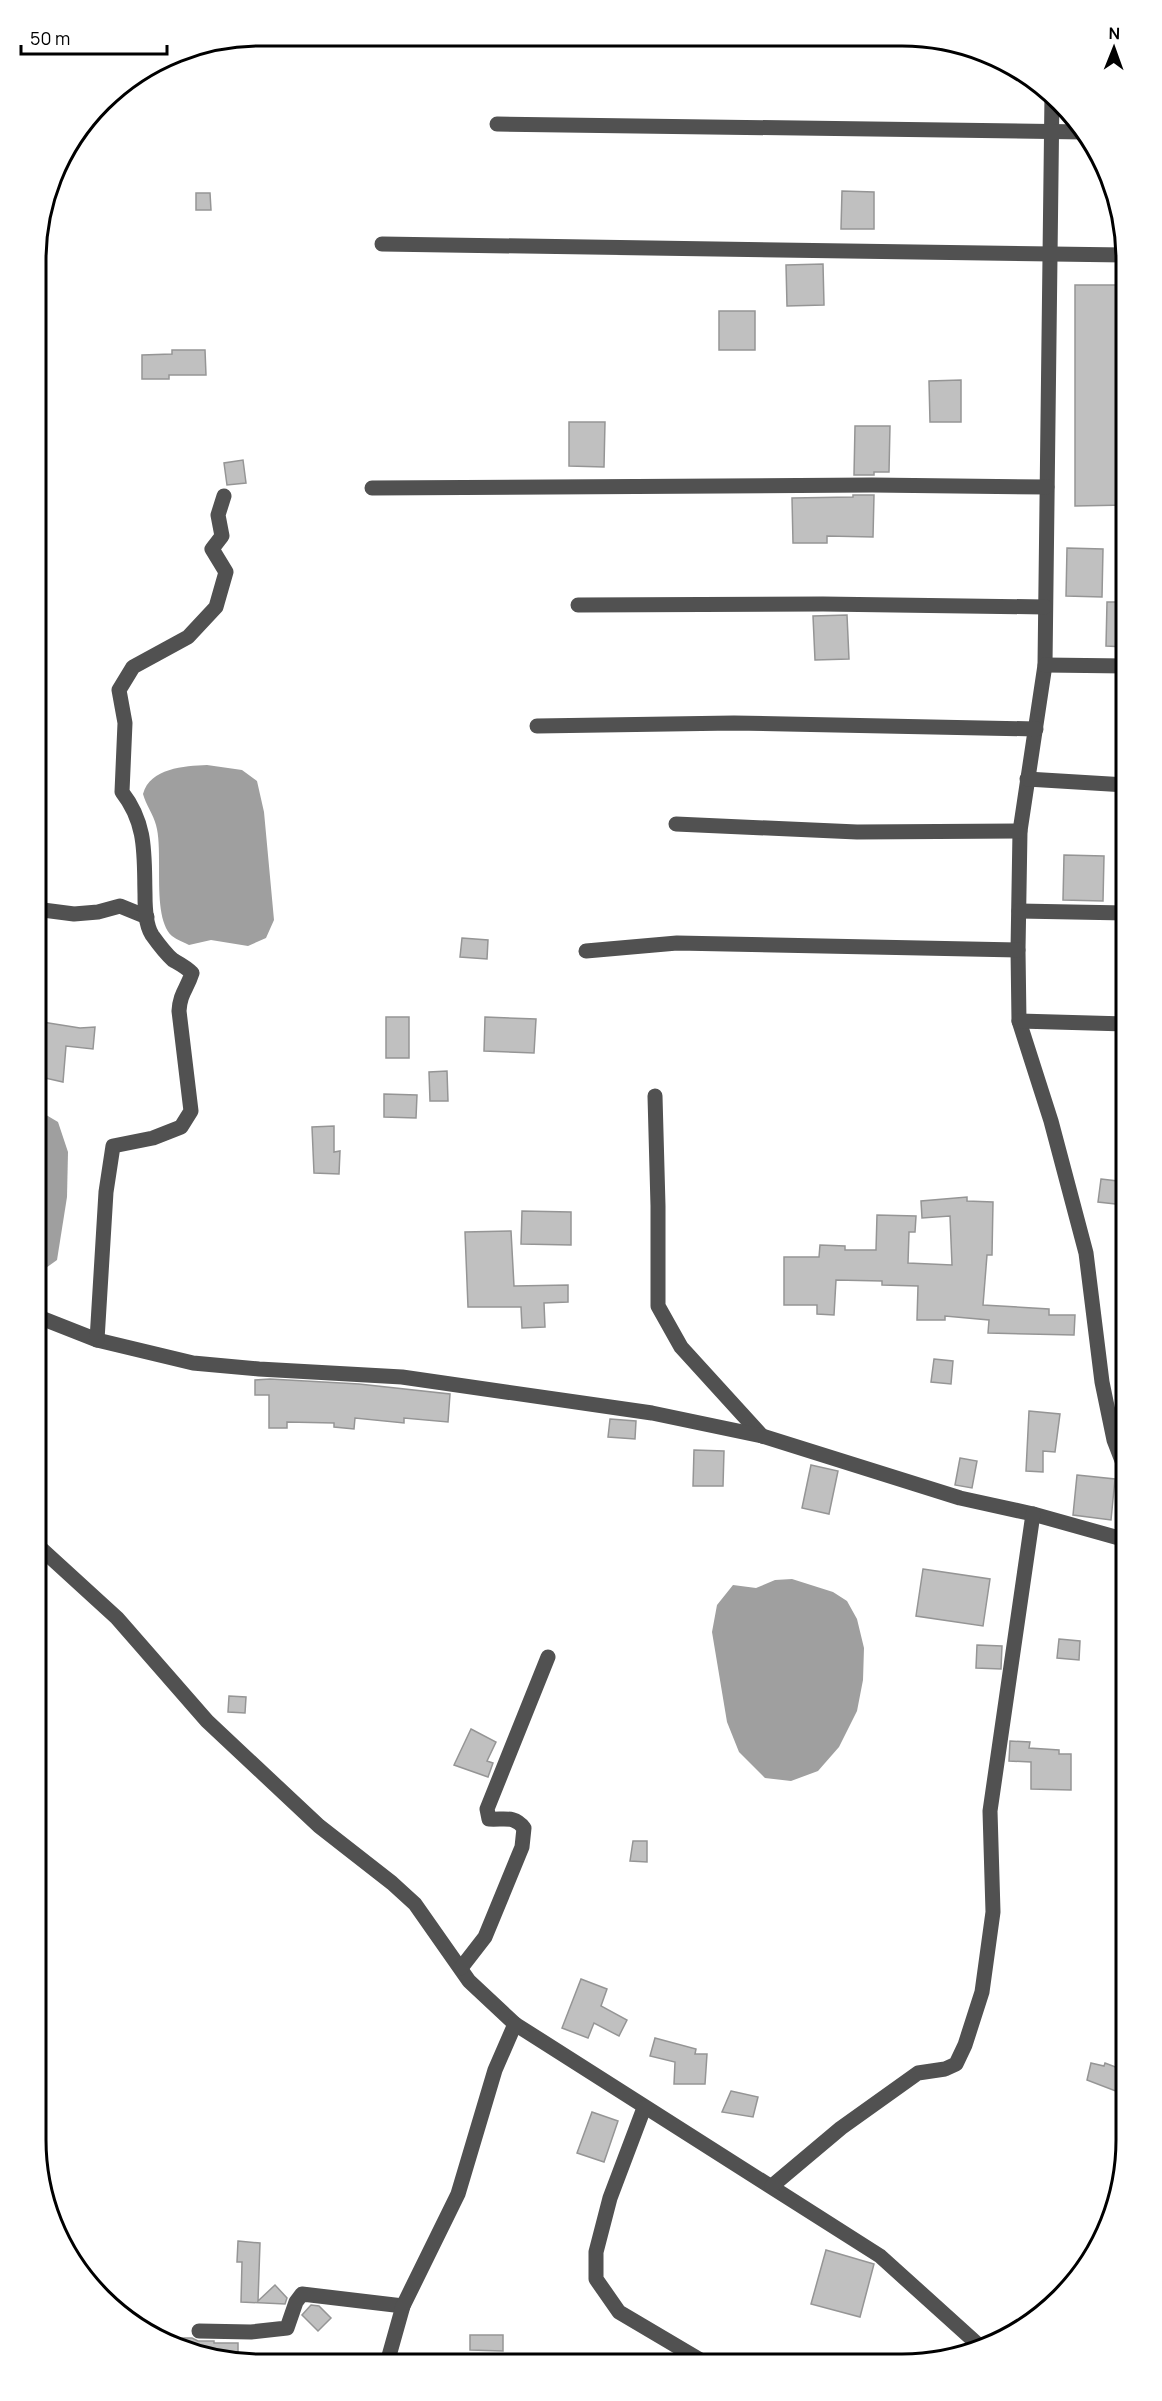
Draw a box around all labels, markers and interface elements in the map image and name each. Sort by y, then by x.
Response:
scale bar [21,18,166,56]
north arrow [1084,18,1144,78]
text: N [1108,22,1120,44]
text: 50 m [30,26,70,50]

